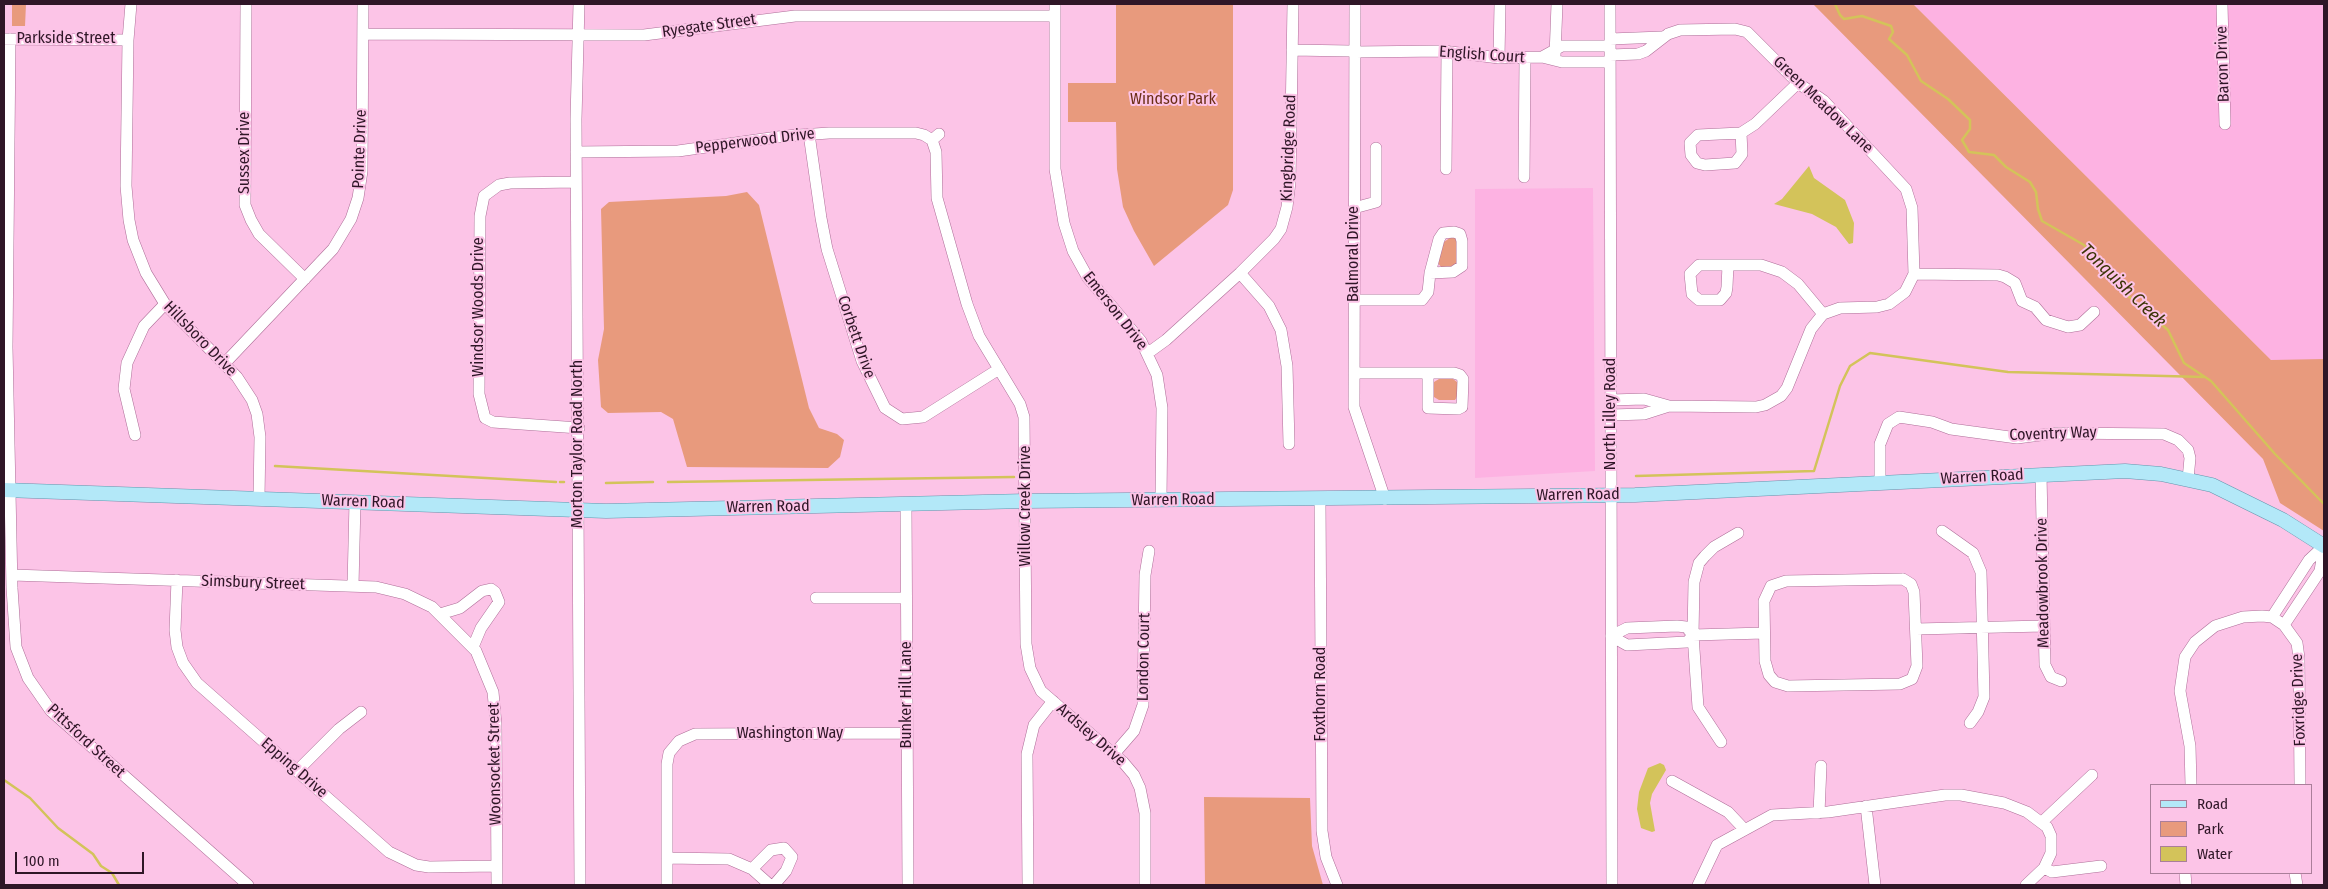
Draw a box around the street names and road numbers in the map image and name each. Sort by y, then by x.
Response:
street label: Ryegate Street [661,10,757,42]
street label: Baron Drive [2212,26,2234,102]
street label: Parkside Street [17,29,115,49]
street label: English Court [1438,42,1526,68]
street label: Green Meadow Lane [1769,52,1877,158]
street label: Kingbridge Road [1278,94,1300,202]
street label: Pointe Drive [349,109,371,189]
street label: Sussex Drive [235,112,255,194]
street label: Pepperwood Drive [694,124,816,158]
street label: Balmoral Drive [1344,206,1364,302]
street label: Windsor Woods Drive [469,237,489,377]
street label: Emerson Drive [1078,268,1152,354]
street label: Corbett Drive [833,293,879,381]
street label: Hillsboro Drive [159,297,241,381]
street label: North Lilley Road [1601,358,1621,470]
street label: Morton Taylor Road North [568,360,588,528]
street label: Coventry Way [2009,423,2097,445]
street label: Willow Creek Drive [1016,446,1036,566]
street label: Warren Road [1940,465,2024,489]
street label: Warren Road [1536,485,1620,505]
street label: Warren Road [1131,490,1215,510]
street label: Warren Road [321,491,405,513]
street label: Warren Road [726,497,810,517]
street label: Meadowbrook Drive [2032,518,2054,648]
street label: Simsbury Street [201,572,305,594]
street label: London Court [1134,613,1154,701]
street label: Bunker Hill Lane [897,641,917,749]
street label: Foxthorn Road [1311,647,1331,741]
street label: Foxridge Drive [2288,653,2310,747]
street label: Pittsford Street [43,700,129,782]
street label: Ardsley Drive [1052,700,1130,770]
street label: Woonsocket Street [484,702,506,826]
street label: Washington Way [737,724,843,744]
street label: Epping Drive [257,734,331,802]

